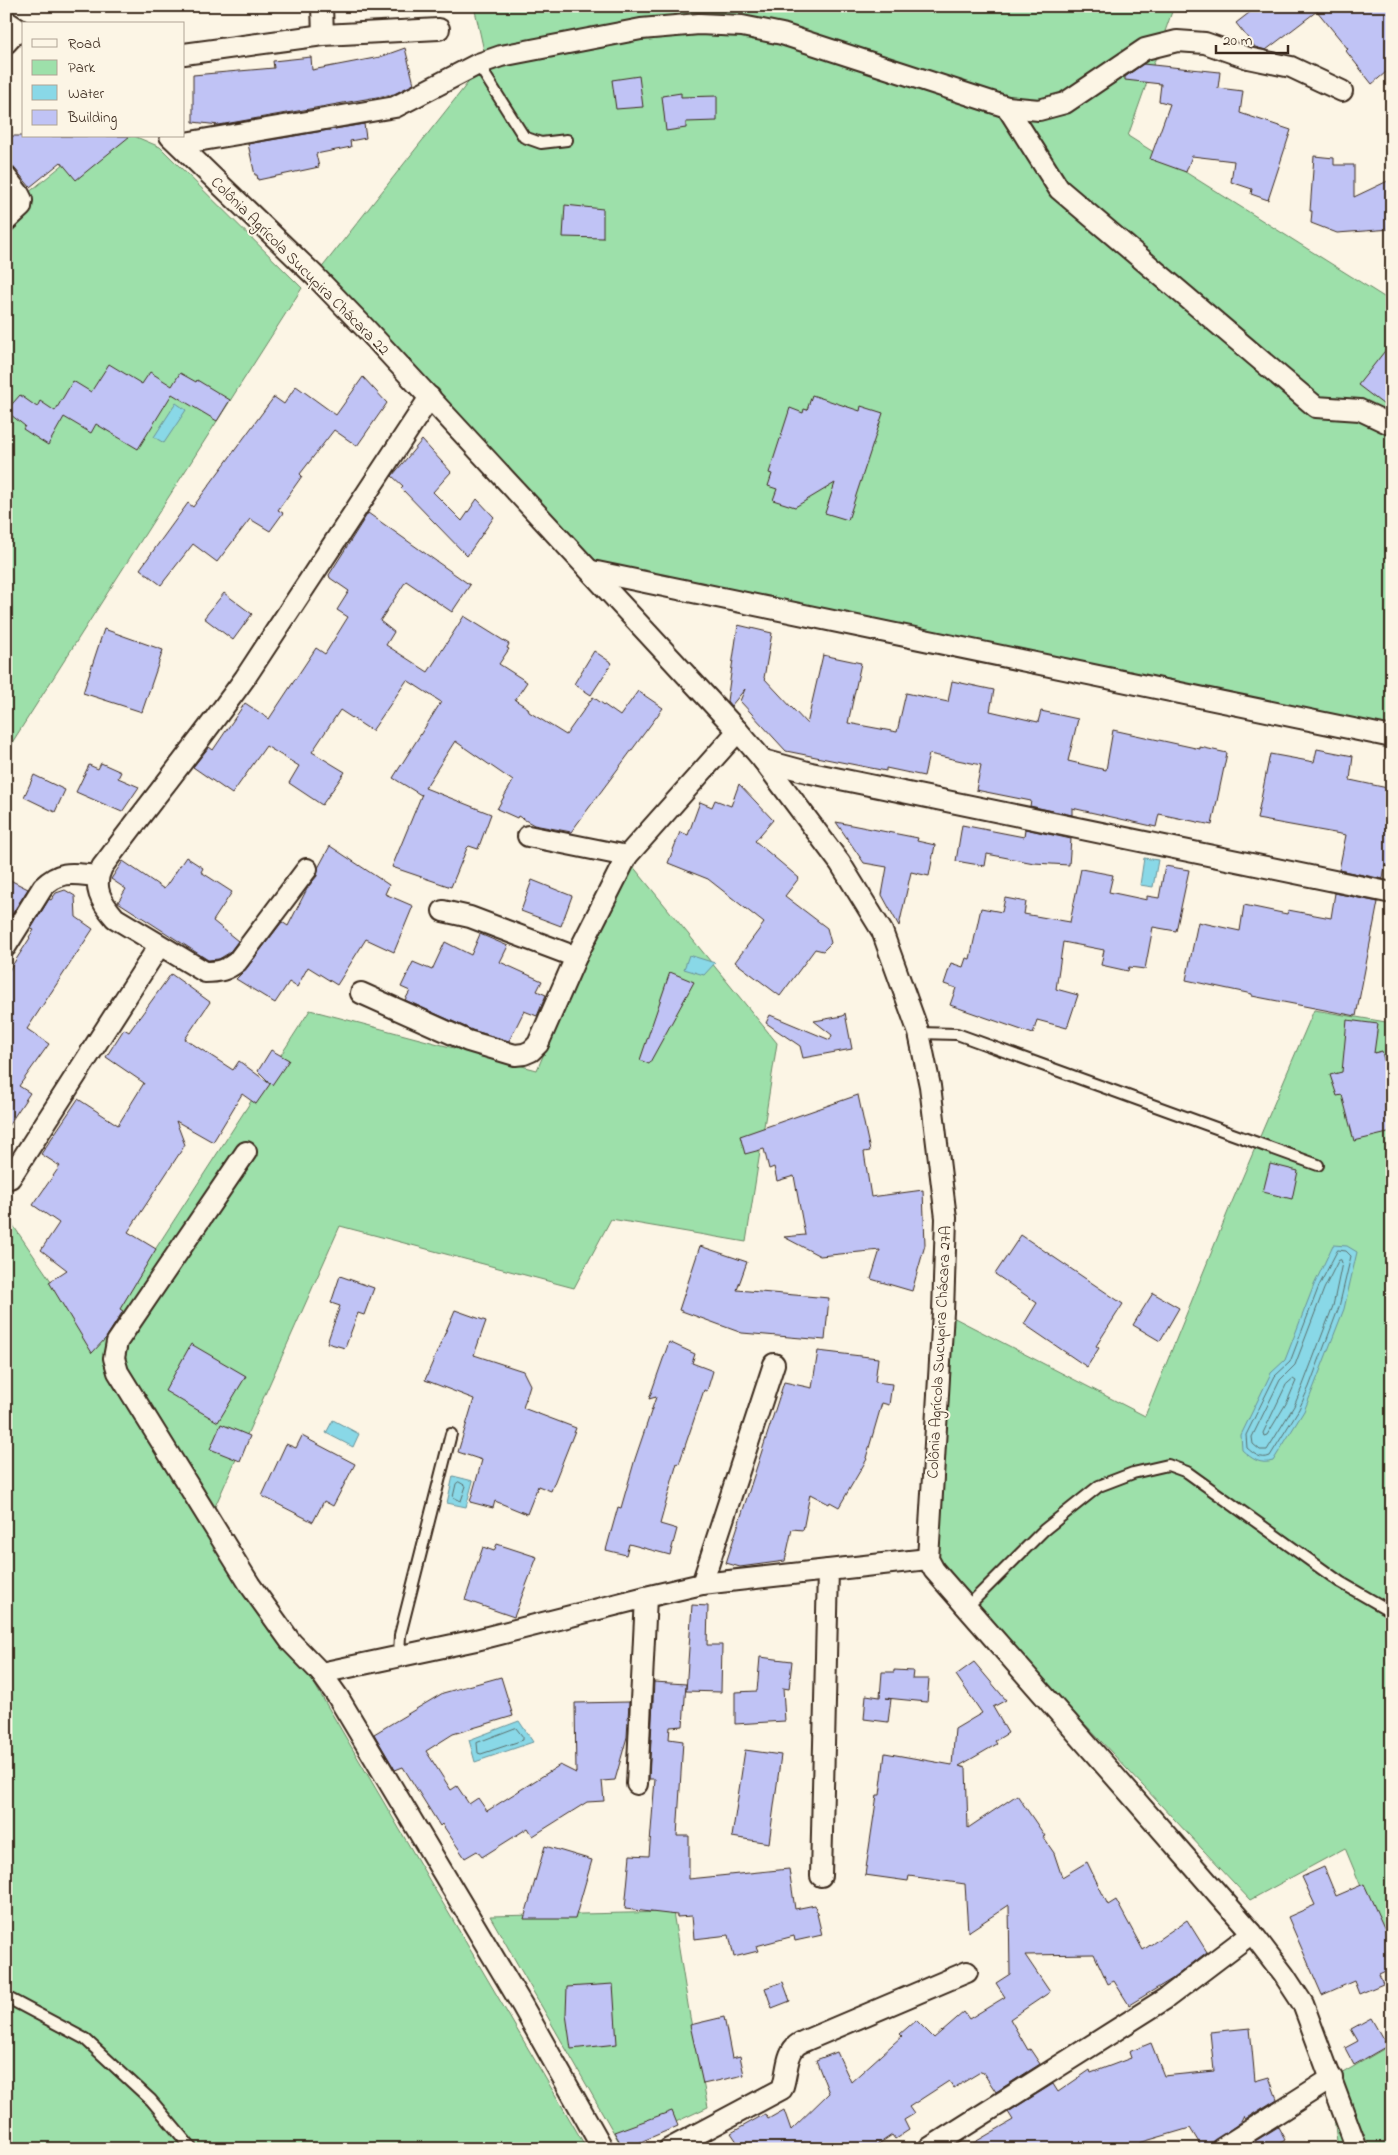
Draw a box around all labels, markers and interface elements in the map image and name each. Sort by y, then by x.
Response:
legend [22,22,185,138]
scale bar [1216,22,1288,54]
text: 20 m [1223,30,1253,52]
text: Road [68,33,101,55]
text: Park [68,57,96,79]
text: Water [68,83,104,105]
text: Building [67,107,117,130]
street label: Colônia Agrícola Sucupira Chácara 22 [205,171,395,361]
street label: Colônia Agrícola Sucupira Chácara 27A [921,1225,959,1479]

